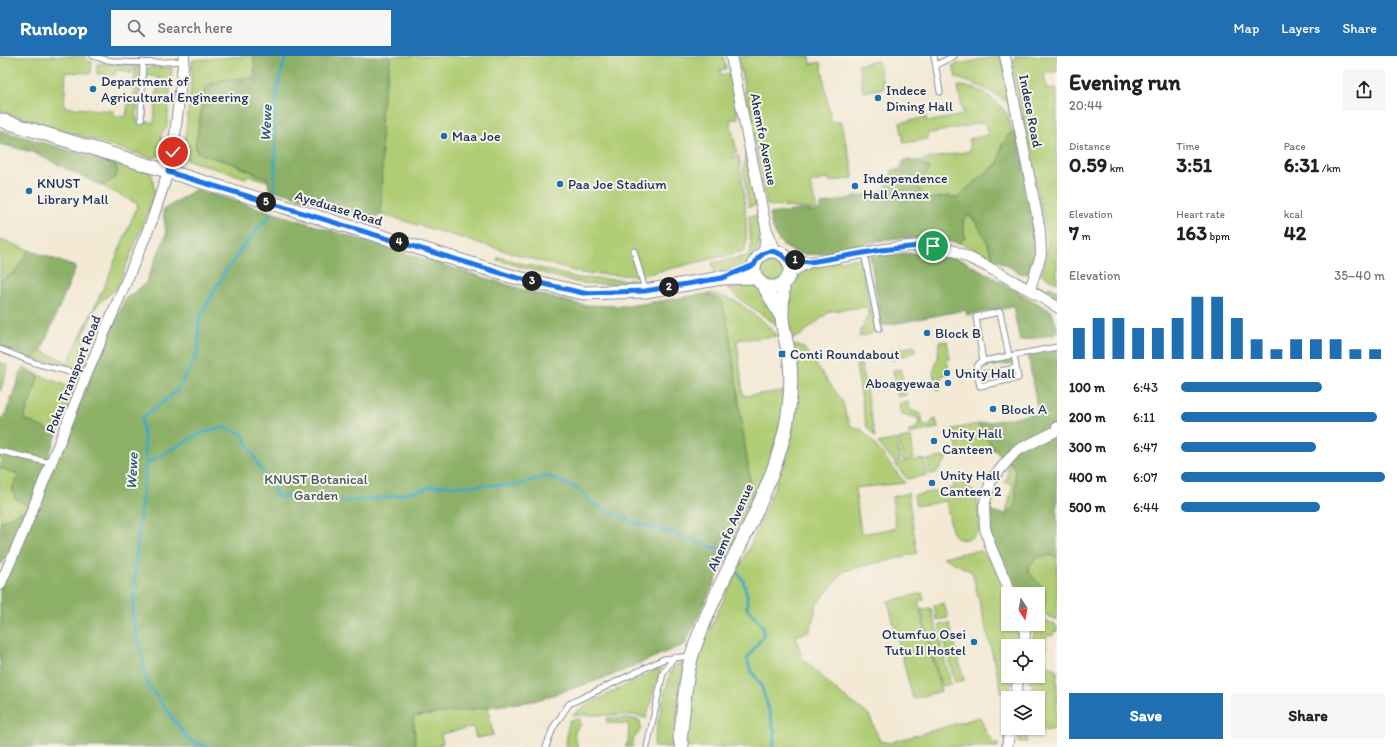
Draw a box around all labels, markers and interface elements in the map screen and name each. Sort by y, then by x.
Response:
search box [111,10,391,46]
text: Runloop [20,17,87,40]
icon: search [125,17,147,39]
text: Search here [157,19,233,37]
text: Map [1234,20,1259,37]
text: Layers [1281,20,1320,37]
text: Share [1342,20,1377,37]
text: Evening run [1069,69,1181,96]
button: share [1343,69,1385,111]
place label: Department of Agricultural Engineering [101,73,249,106]
street label: Indece Road [1015,73,1046,149]
place label: Indece Dining Hall [886,82,953,115]
marker: Department of Agricultural Engineering [88,84,98,94]
street label: Ahemfo Avenue [746,91,781,187]
marker: Indece Dining Hall [873,93,883,103]
text: 20:44 [1069,98,1103,113]
water label: Wewe [256,103,276,142]
place label: Maa Joe [452,128,501,145]
marker: Maa Joe [439,131,449,141]
pin [156,135,190,169]
text: Distance [1069,140,1110,153]
text: Time [1176,140,1200,153]
text: Pace [1284,140,1306,153]
icon: check [162,141,184,163]
text: 0.59 [1069,153,1107,177]
text: 3:51 [1176,153,1212,177]
text: 6:31 [1284,153,1319,177]
text: km [1107,162,1124,175]
text: /km [1319,162,1341,175]
place label: Independence Hall Annex [863,170,948,203]
place label: KNUST Library Mall [37,175,109,208]
place label: Paa Joe Stadium [568,176,667,193]
marker: Paa Joe Stadium [555,179,565,189]
marker: Independence Hall Annex [850,181,860,191]
marker: KNUST Library Mall [24,186,34,196]
street label: Ayeduase Road [293,187,385,230]
pin: 5 [256,192,276,212]
text: 5 [263,195,269,208]
text: Elevation [1069,208,1113,221]
text: Heart rate [1176,208,1225,221]
text: kcal [1284,208,1303,221]
text: 7 [1069,221,1079,245]
text: 163 [1176,221,1207,245]
text: 42 [1284,221,1306,245]
pin [916,229,950,263]
text: m [1079,230,1091,243]
text: bpm [1207,230,1230,243]
pin: 4 [389,232,409,252]
text: 4 [396,235,402,248]
icon: arrive [922,235,944,257]
pin: 1 [785,250,805,270]
text: 1 [792,253,798,266]
text: Elevation [1069,268,1121,283]
text: 35–40 m [1334,268,1385,283]
pin: 3 [522,271,542,291]
text: 3 [529,274,535,287]
pin: 2 [659,277,679,297]
text: 2 [666,280,672,293]
street label: Poku Transport Road [42,312,105,436]
place label: Block B [935,325,981,342]
marker: Block B [922,328,932,338]
place label: Conti Roundabout [790,346,900,363]
marker: Conti Roundabout [777,349,787,359]
place label: Unity Hall [955,365,1015,382]
marker: Unity Hall [942,368,952,378]
place label: Aboagyewaa [866,375,940,392]
marker: Aboagyewaa [943,378,953,388]
text: 100 m [1069,380,1105,395]
text: 6:43 [1133,380,1158,395]
place label: Block A [1001,401,1047,418]
marker: Block A [988,404,998,414]
text: 200 m [1069,410,1106,425]
text: 6:11 [1133,410,1155,425]
place label: Unity Hall Canteen [942,425,1002,458]
marker: Unity Hall Canteen [929,436,939,446]
text: 300 m [1069,440,1106,455]
text: 6:47 [1133,440,1157,455]
water label: Wewe [122,451,142,490]
place label: Unity Hall Canteen 2 [940,467,1002,500]
text: 400 m [1069,470,1107,485]
text: 6:07 [1133,470,1158,485]
park label: KNUST Botanical Garden [264,471,368,504]
marker: Unity Hall Canteen 2 [927,478,937,488]
street label: Ahemfo Avenue [704,481,757,574]
text: 500 m [1069,500,1106,515]
text: 6:44 [1133,500,1159,515]
north arrow [1001,587,1045,631]
map controls [1001,587,1045,735]
place label: Otumfuo Osei Tutu II Hostel [882,626,966,659]
marker: Otumfuo Osei Tutu II Hostel [969,637,979,647]
button: locate [1001,639,1045,683]
button: layers [1001,691,1045,735]
button: Save [1069,693,1223,739]
button: Share [1231,693,1385,739]

